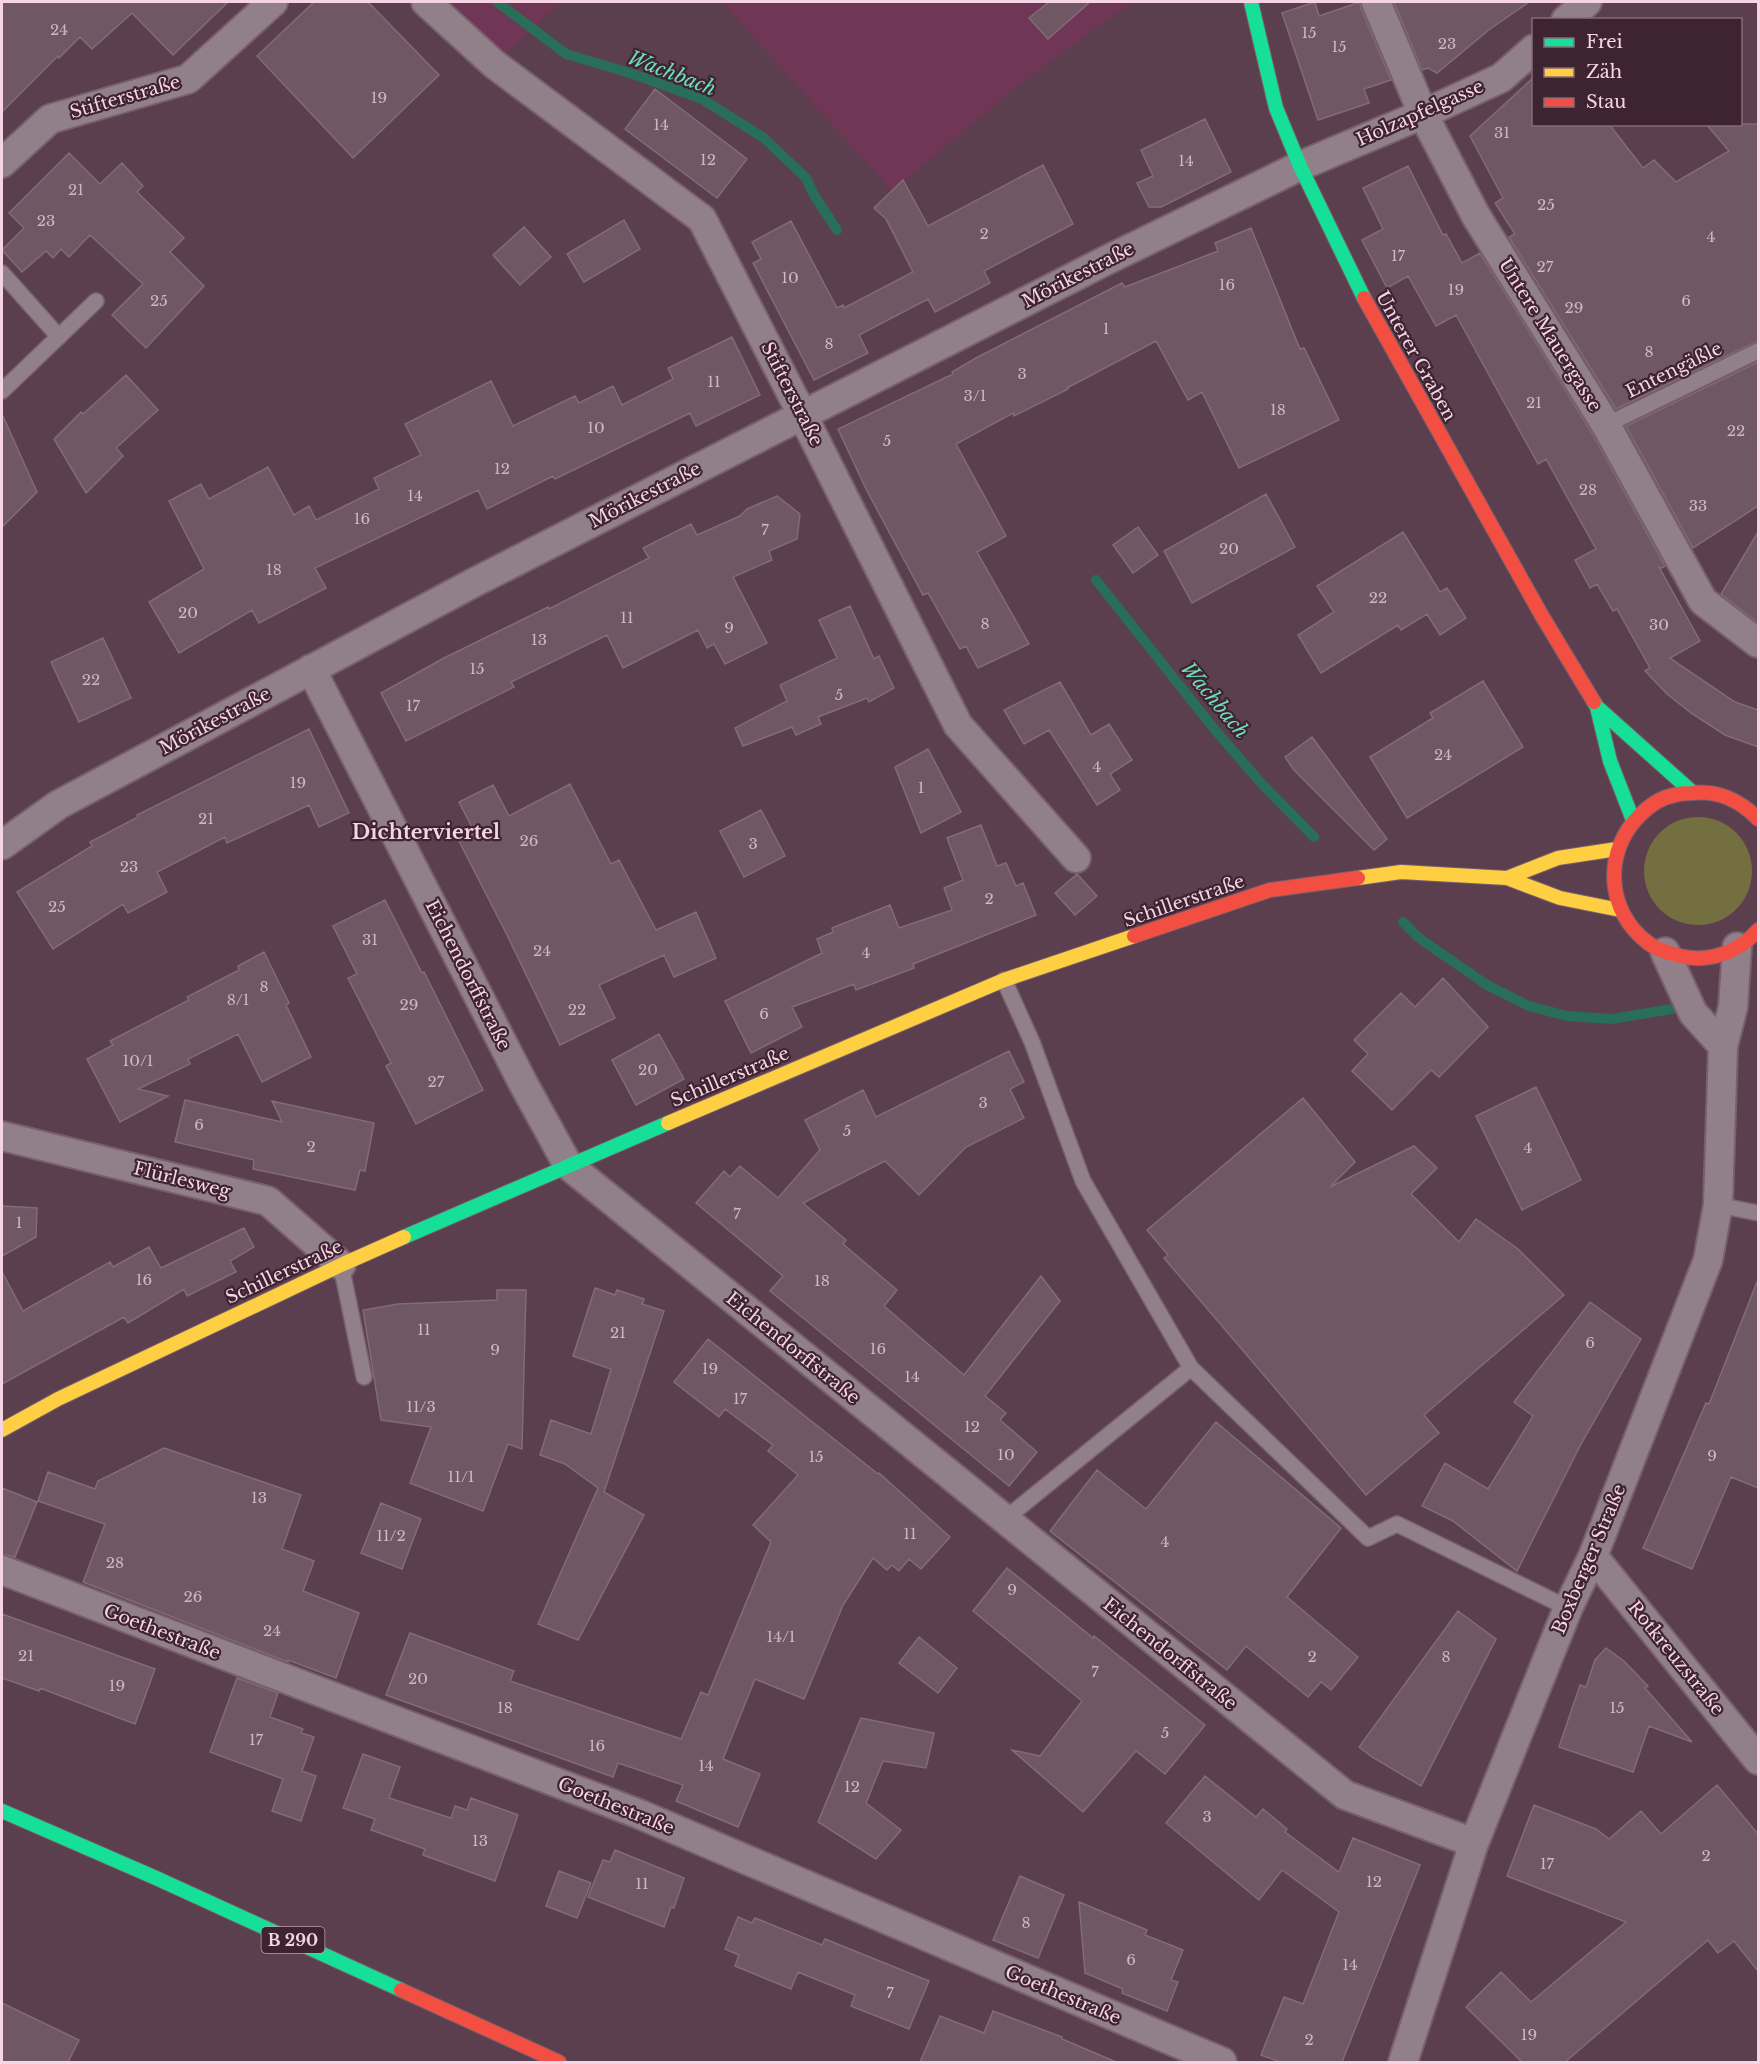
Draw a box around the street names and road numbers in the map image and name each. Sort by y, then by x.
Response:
street label: Stifterstraße [67,71,183,123]
street label: Holzapfelgasse [1353,75,1487,151]
street label: Mörikestraße [1018,237,1138,313]
street label: Untere Mauergasse [1494,254,1606,416]
street label: Unterer Graben [1371,287,1461,425]
street label: Entengäßle [1622,337,1726,403]
street label: Stifterstraße [756,338,828,450]
street label: Mörikestraße [585,457,705,533]
street label: Mörikestraße [156,683,274,759]
street label: Schillerstraße [1121,870,1247,932]
street label: Eichendorffstraße [421,896,515,1054]
street label: Schillerstraße [667,1042,793,1112]
street label: Flürlesweg [131,1157,233,1203]
street label: Schillerstraße [222,1235,346,1309]
street label: Eichendorffstraße [722,1287,864,1409]
street label: Boxberger Straße [1548,1481,1630,1637]
street label: Eichendorffstraße [1099,1593,1241,1715]
street label: Rotkreuzstraße [1623,1596,1729,1720]
street label: Goethestraße [100,1600,224,1664]
street label: Goethestraße [555,1773,677,1839]
road number: B 290 [262,1927,324,1953]
street label: Goethestraße [1002,1961,1124,2029]

